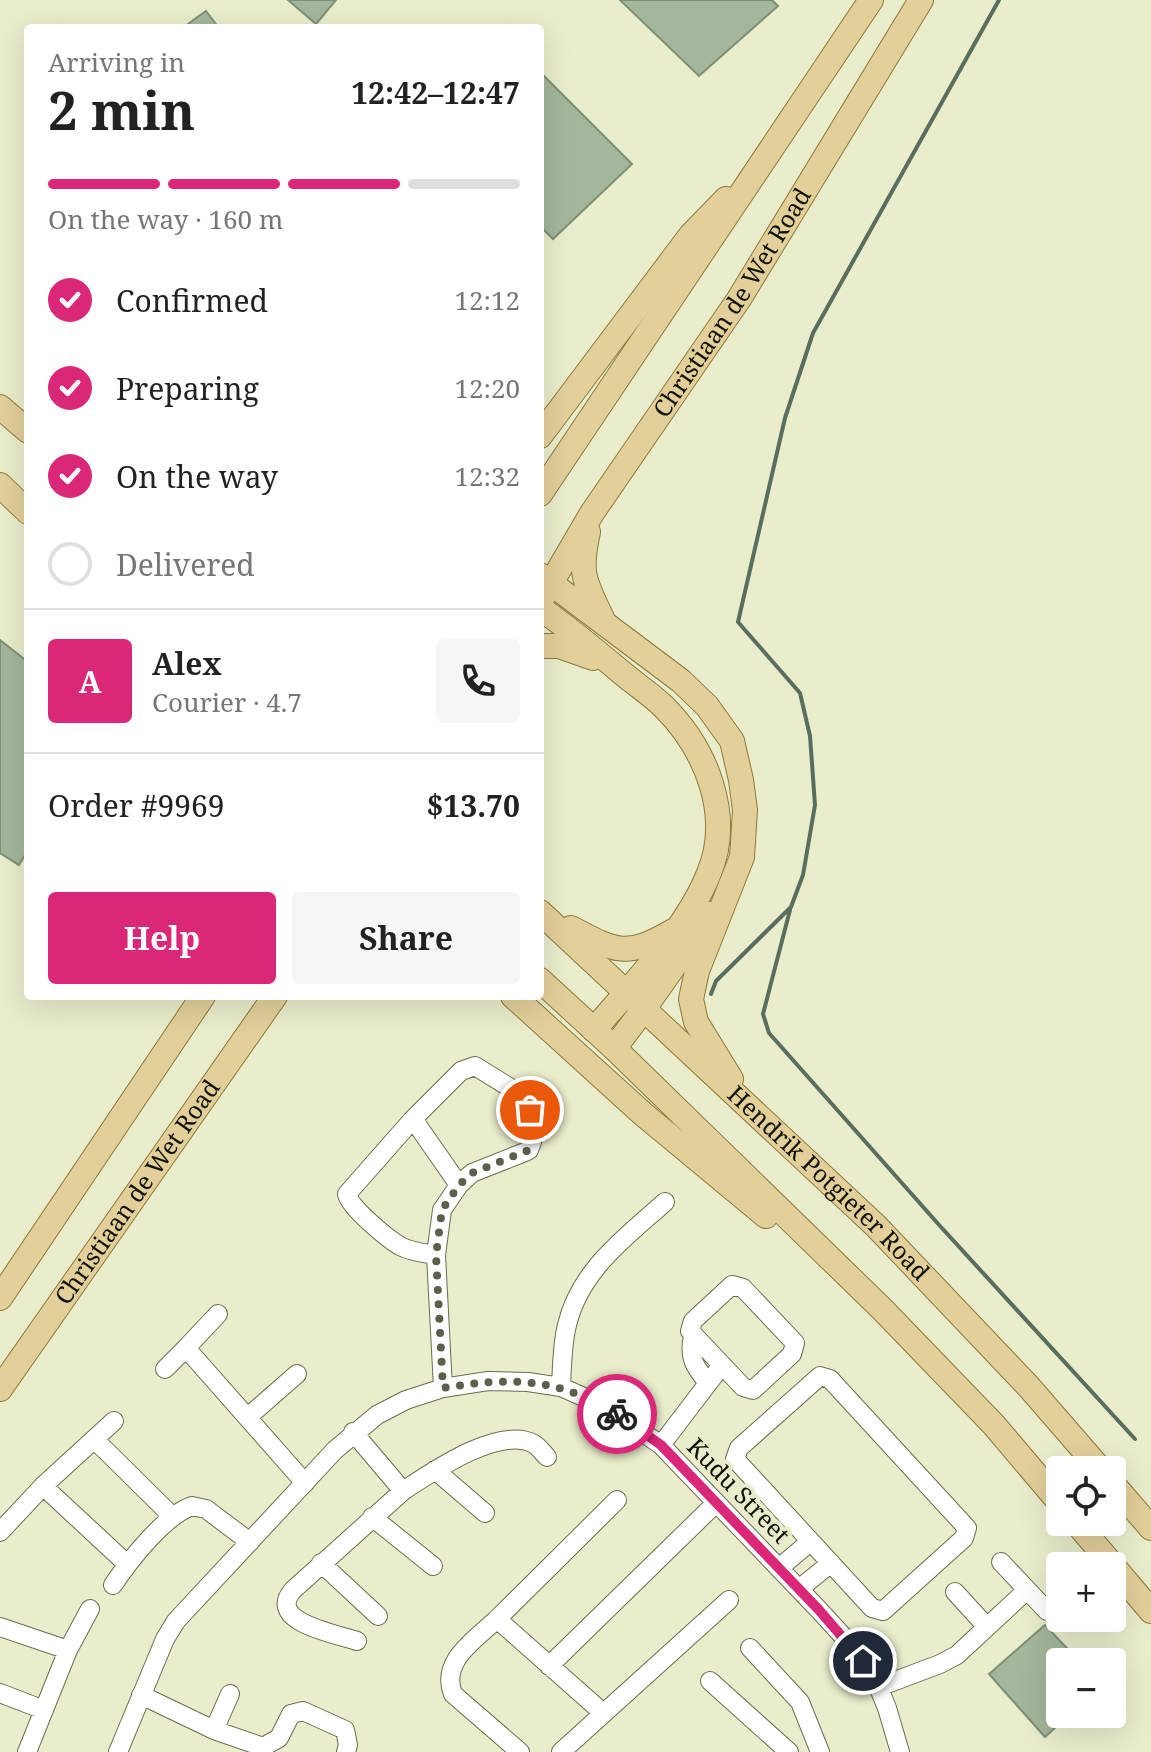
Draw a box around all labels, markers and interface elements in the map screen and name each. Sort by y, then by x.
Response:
text: Arriving in [48,44,185,80]
text: 12:42–12:47 [351,72,520,113]
text: 2 min [48,74,195,145]
street label: Christiaan de Wet Road [645,181,818,423]
text: On the way · 160 m [48,201,283,237]
icon: check [48,278,92,322]
text: Confirmed [116,280,268,321]
text: 12:12 [454,282,520,318]
icon: check [48,366,92,410]
text: Preparing [116,368,259,409]
text: 12:20 [454,370,520,406]
icon: check [48,454,92,498]
text: On the way [116,456,278,497]
text: 12:32 [454,458,520,494]
text: Delivered [116,544,255,585]
button: phone [436,639,520,723]
text: Alex [152,643,222,684]
text: A [79,661,101,702]
text: Courier · 4.7 [152,684,302,720]
text: Order #9969 [48,785,225,826]
text: $13.70 [426,785,520,826]
button: Help [48,892,276,984]
button: Share [292,892,520,984]
street label: Christiaan de Wet Road [46,1072,227,1311]
pin [496,1076,564,1144]
street label: Hendrik Potgieter Road [721,1078,938,1287]
icon: bag [508,1088,552,1132]
courier [577,1374,657,1454]
icon: bike [595,1392,639,1436]
street label: Kudu Street [680,1430,798,1550]
map controls [1046,1456,1126,1728]
button: locate [1046,1456,1126,1536]
button: + [1046,1552,1126,1632]
pin [829,1627,897,1695]
icon: home [841,1639,885,1683]
button: − [1046,1648,1126,1728]

